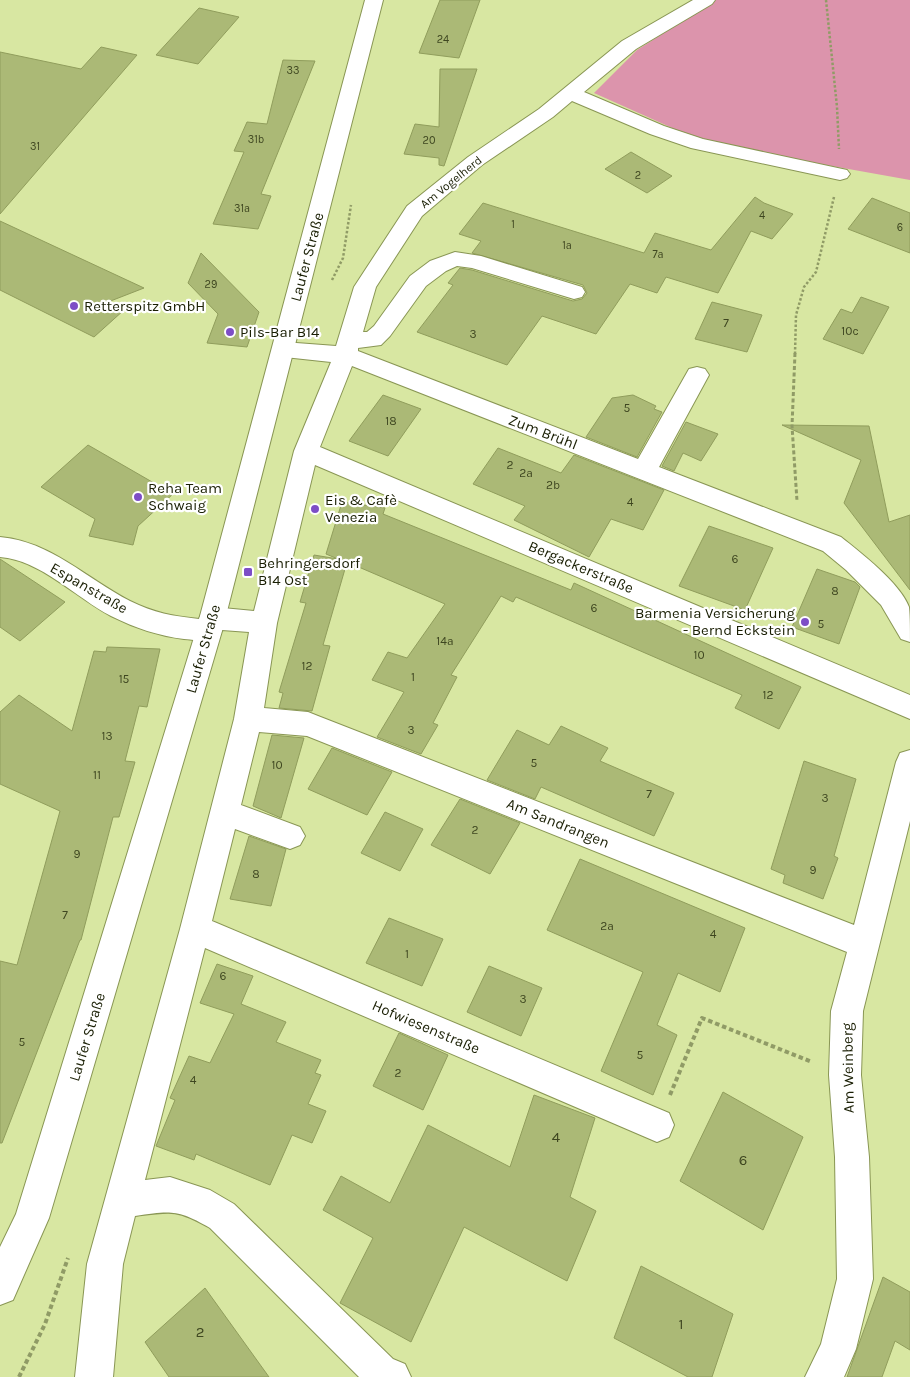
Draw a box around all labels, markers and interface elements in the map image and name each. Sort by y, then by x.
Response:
house number: 24 [437,33,449,46]
house number: 33 [287,64,300,77]
house number: 31b [248,133,264,146]
house number: 20 [423,134,435,147]
house number: 31 [30,140,40,153]
street label: Am Vogelherd [417,153,485,211]
house number: 2 [635,169,641,182]
house number: 31a [234,202,250,215]
house number: 4 [759,209,765,222]
street label: Laufer Straße [286,210,328,304]
house number: 1 [511,218,515,231]
house number: 6 [897,221,903,234]
house number: 1a [562,239,572,252]
house number: 7a [652,248,664,261]
house number: 29 [205,278,217,291]
place label: Retterspitz GmbH [84,297,205,315]
marker: Retterspitz GmbH [68,300,80,312]
house number: 7 [723,316,729,330]
place label: Pils-Bar B14 [240,323,320,341]
house number: 10c [841,324,859,338]
marker: Pils-Bar B14 [224,326,236,338]
house number: 3 [469,327,477,341]
house number: 5 [624,401,631,415]
street label: Zum Brühl [506,411,580,453]
house number: 18 [385,414,397,428]
house number: 2 [507,458,514,472]
house number: 2a [519,466,533,480]
house number: 2b [546,478,560,492]
place label: Reha Team Schwaig [148,479,222,514]
marker: Reha Team Schwaig [132,491,144,503]
place label: Eis & Cafè Venezia [325,491,397,526]
house number: 4 [627,495,634,509]
marker: Eis & Cafè Venezia [309,503,321,515]
street label: Bergackerstraße [526,537,636,597]
house number: 6 [732,552,739,566]
place label: Behringersdorf B14 Ost [258,554,361,589]
street label: Espanstraße [47,559,131,617]
marker: Behringersdorf B14 Ost [242,566,254,578]
house number: 8 [831,584,839,598]
house number: 6 [591,601,598,615]
street label: Laufer Straße [182,603,224,695]
place label: Barmenia Versicherung - Bernd Eckstein [635,604,796,639]
marker: Barmenia Versicherung - Bernd Eckstein [799,616,811,628]
house number: 5 [818,617,825,631]
house number: 14a [436,634,454,648]
house number: 10 [693,648,705,662]
house number: 12 [302,659,313,673]
house number: 1 [411,670,415,684]
house number: 15 [119,672,130,686]
house number: 12 [763,688,774,702]
house number: 3 [407,723,415,737]
house number: 13 [101,729,113,743]
house number: 5 [531,756,538,770]
house number: 10 [271,758,283,772]
house number: 11 [93,768,101,782]
house number: 7 [646,787,652,801]
house number: 3 [821,791,829,805]
street label: Am Sandrangen [504,794,612,852]
house number: 2 [472,823,479,837]
house number: 9 [74,847,81,861]
house number: 9 [810,863,817,877]
house number: 8 [252,867,260,881]
house number: 7 [62,908,68,922]
house number: 2a [600,919,614,933]
house number: 4 [710,927,717,941]
house number: 1 [405,947,409,961]
house number: 6 [220,969,227,983]
street label: Laufer Straße [65,991,109,1083]
house number: 3 [519,992,527,1006]
street label: Hofwiesenstraße [369,996,483,1058]
street label: Am Weinberg [838,1022,858,1113]
house number: 5 [19,1035,26,1049]
house number: 5 [637,1048,644,1062]
house number: 2 [395,1066,402,1080]
house number: 4 [190,1073,197,1087]
house number: 4 [552,1128,561,1146]
house number: 6 [739,1151,747,1169]
house number: 1 [679,1315,683,1333]
house number: 2 [196,1323,204,1341]

